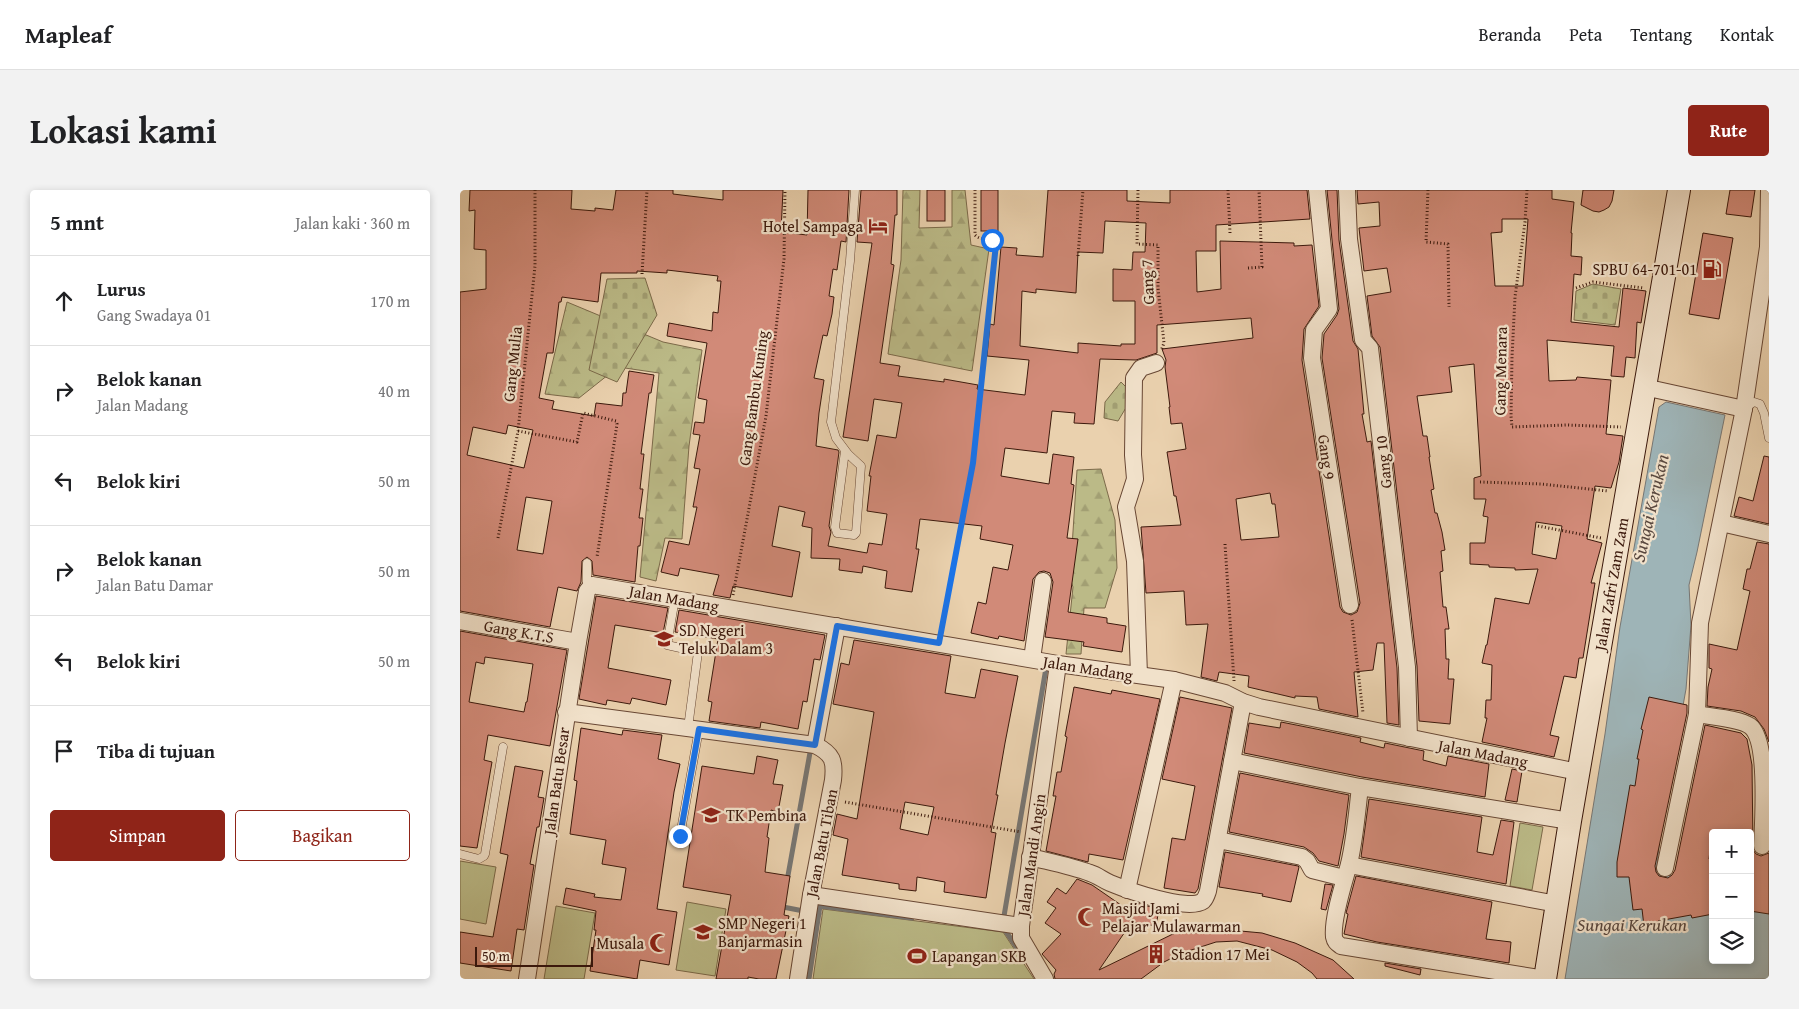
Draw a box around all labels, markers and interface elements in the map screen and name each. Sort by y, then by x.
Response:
text: Mapleaf [25,17,112,52]
text: Beranda [1479,21,1541,48]
text: Peta [1569,21,1602,48]
text: Tentang [1630,21,1692,48]
text: Kontak [1720,21,1774,48]
text: Lokasi kami [30,105,217,156]
button: Rute [1688,105,1769,156]
text: 5 mnt [50,207,104,238]
text: Jalan kaki · 360 m [295,211,410,235]
place label: Hotel Sampaga [763,214,863,238]
hotel icon: Hotel Sampaga [867,215,889,237]
route start [981,229,1004,252]
place label: SPBU 64-701-01 [1593,257,1697,281]
fuel station icon: SPBU 64-701-01 [1701,258,1723,280]
street label: Gang 7 [1134,259,1160,305]
text: Lurus [97,275,146,303]
icon: ahead [50,287,78,315]
text: 170 m [370,289,410,313]
text: Gang Swadaya 01 [97,303,211,327]
street label: Gang Mulia [496,325,528,403]
street label: Gang Menara [1487,326,1513,416]
street label: Gang Bambu Kuning [732,329,774,467]
text: Belok kanan [97,365,202,393]
icon: right [50,377,78,405]
text: 40 m [378,379,410,403]
text: Jalan Madang [97,393,188,417]
street label: Gang 9 [1312,433,1342,481]
street label: Gang 10 [1368,434,1398,490]
water label: Sungai Kerukan [1624,451,1676,565]
icon: left [50,467,78,495]
text: Belok kiri [97,467,180,495]
text: 50 m [378,469,410,493]
street label: Jalan Zafri Zam Zam [1587,516,1635,654]
text: Belok kanan [97,545,202,573]
icon: right [50,557,78,585]
text: 50 m [378,559,410,583]
text: Jalan Batu Damar [97,573,213,597]
street label: Jalan Madang [625,578,721,618]
street label: Gang K.T.S [482,613,556,649]
place label: SD Negeri Teluk Dalam 3 [679,618,773,660]
school or university icon: SD Negeri Teluk Dalam 3 [653,628,675,650]
icon: left [50,647,78,675]
text: Belok kiri [97,647,180,675]
text: 50 m [378,649,410,673]
street label: Jalan Madang [1039,649,1135,687]
street label: Jalan Batu Besar [536,725,576,838]
street label: Jalan Madang [1434,732,1530,773]
icon: arrive [50,737,78,765]
text: Tiba di tujuan [97,737,215,765]
street label: Jalan Batu Tiban [798,787,843,901]
street label: Jalan Mandi Angin [1010,792,1051,920]
place label: TK Pembina [726,803,807,827]
school or university icon: TK Pembina [700,804,722,826]
button: Simpan [50,810,225,861]
button: Bagikan [235,810,410,861]
route end [669,825,692,848]
map controls [1709,829,1754,964]
button: + [1709,829,1754,874]
button: − [1709,874,1754,919]
place label: Masjid Jami Pelajar Mulawarman [1102,896,1241,938]
mosque icon: Masjid Jami Pelajar Mulawarman [1076,906,1098,928]
place label: SMP Negeri 1 Banjarmasin [718,911,807,953]
water label: Sungai Kerukan [1577,911,1687,938]
button: layers [1709,919,1754,964]
school or university icon: SMP Negeri 1 Banjarmasin [692,921,714,943]
place label: Musala [596,931,644,955]
mosque icon: Musala [648,932,670,954]
place label: Stadion 17 Mei [1171,942,1270,966]
building icon: Stadion 17 Mei [1145,943,1167,965]
scale bar [475,944,592,967]
place label: Lapangan SKB [932,944,1027,968]
sports icon: Lapangan SKB [906,945,928,967]
text: 50 m [482,946,510,966]

